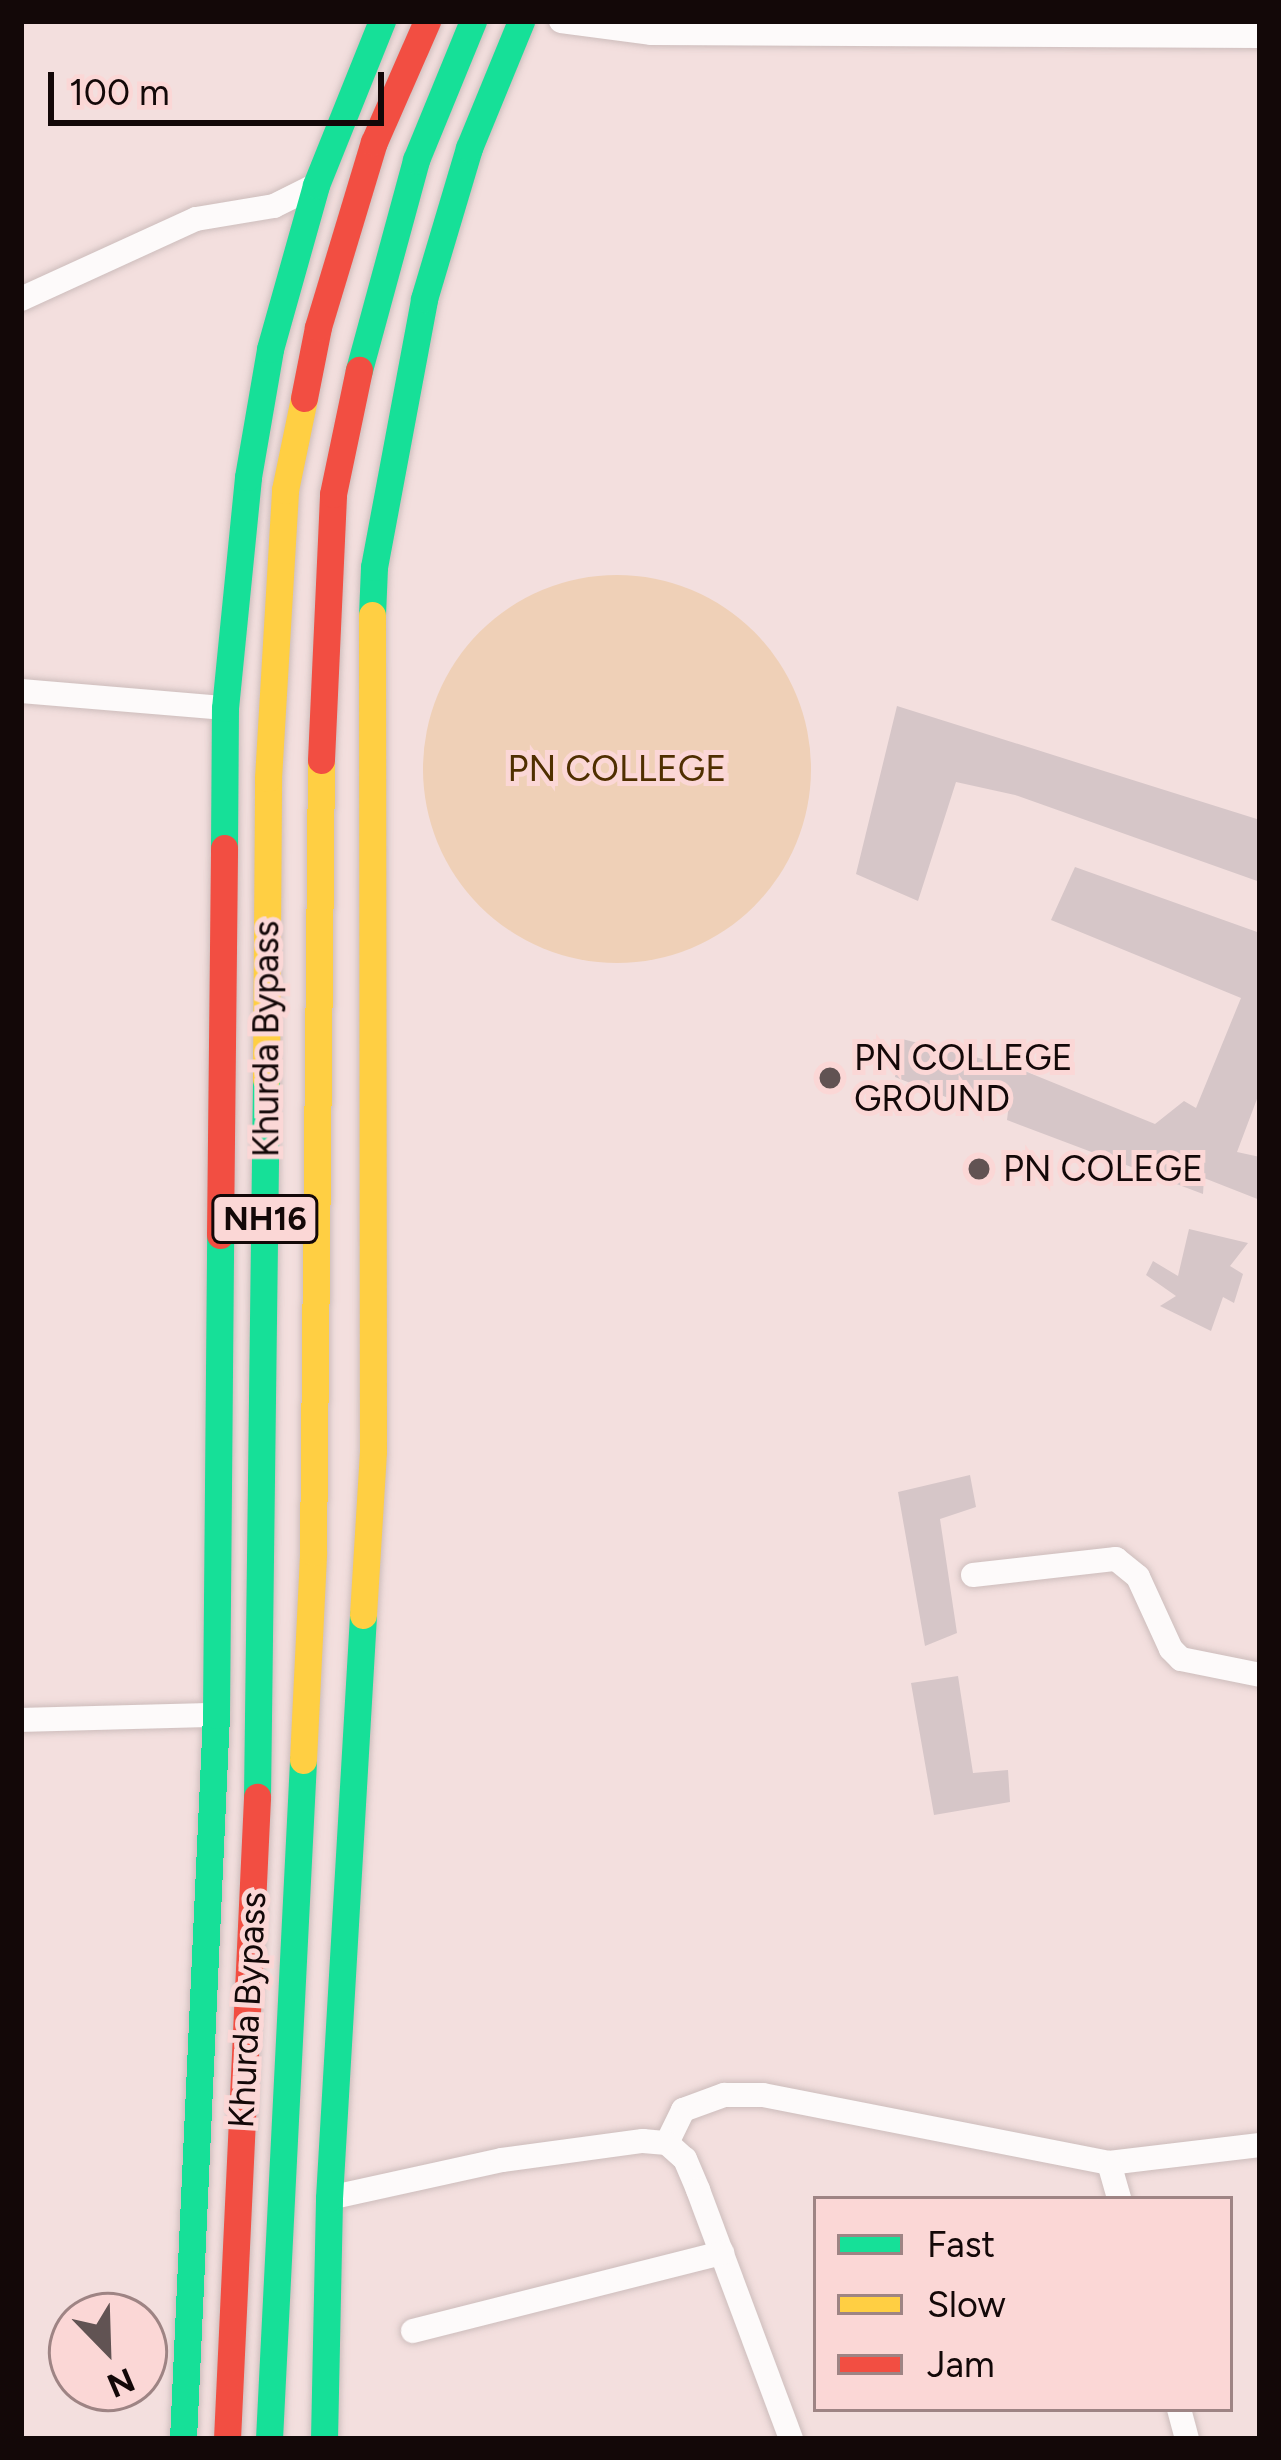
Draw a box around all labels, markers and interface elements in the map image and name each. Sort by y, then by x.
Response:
scale bar [54,48,390,122]
text: 100 m [69,71,170,114]
park label: PN COLLEGE [508,747,726,791]
street label: Khurda Bypass [244,921,288,1157]
place label: PN COLLEGE GROUND [854,1035,1073,1120]
marker: PN COLLEGE GROUND [817,1065,843,1091]
place label: PN COLEGE [1003,1147,1203,1191]
marker: PN COLEGE [966,1156,992,1182]
road number: NH16 [211,1192,319,1246]
street label: Khurda Bypass [219,1891,275,2129]
legend [813,2196,1233,2412]
text: Fast [927,2223,995,2266]
text: Slow [927,2283,1006,2326]
north arrow [48,2292,168,2412]
text: Jam [927,2343,995,2386]
text: N [102,2360,140,2406]

